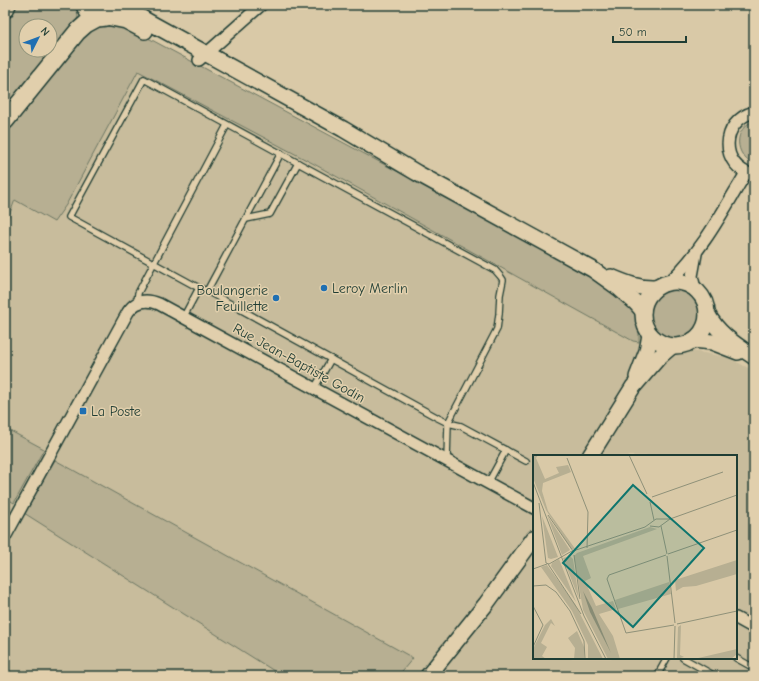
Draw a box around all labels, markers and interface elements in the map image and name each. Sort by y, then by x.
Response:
north arrow [18,18,58,58]
scale bar [613,18,686,44]
text: N [38,25,52,39]
text: 50 m [619,25,647,39]
place label: Leroy Merlin [332,280,408,297]
place label: Boulangerie Feuillette [197,282,268,315]
marker: Leroy Merlin [319,283,329,293]
marker: Boulangerie Feuillette [271,293,281,303]
street label: Rue Jean-Baptiste Godin [230,320,368,406]
place label: La Poste [91,403,141,420]
marker: La Poste [78,406,88,416]
inset map [533,455,737,659]

